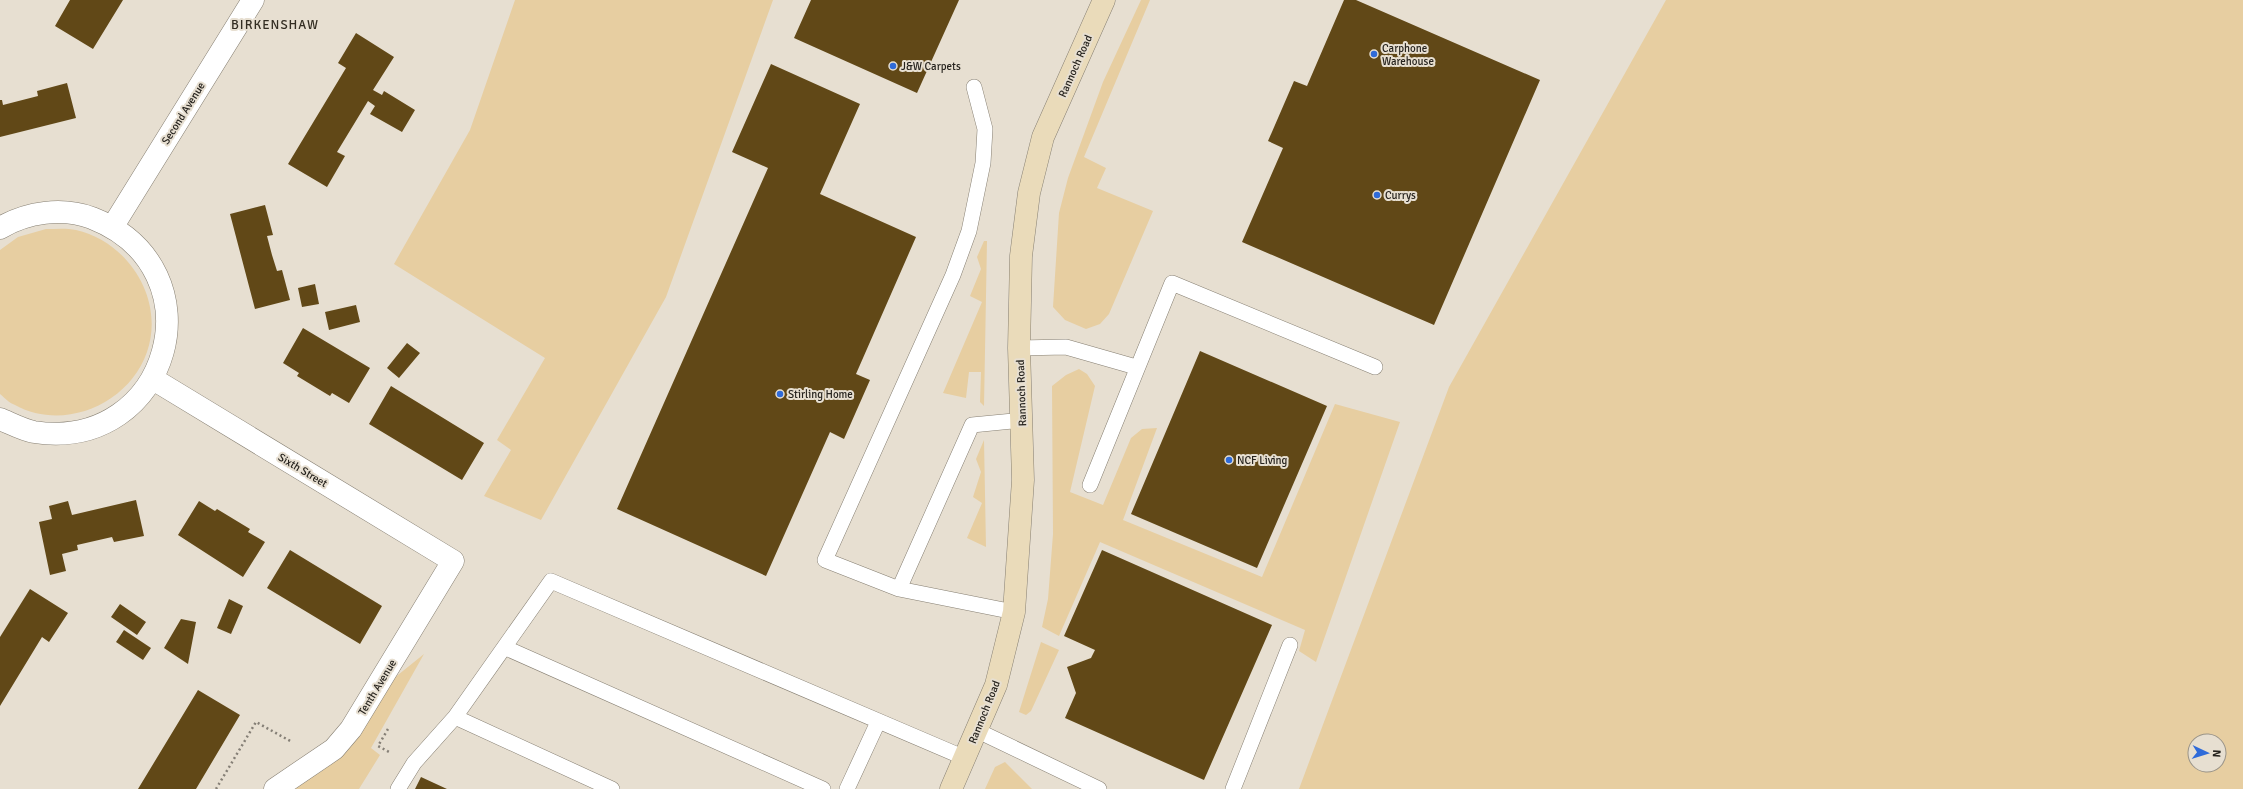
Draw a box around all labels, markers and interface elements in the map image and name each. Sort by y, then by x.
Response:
district label: BIRKENSHAW [231,17,319,33]
street label: Rannoch Road [1056,33,1095,99]
place label: Carphone Warehouse [1382,42,1434,68]
marker: Carphone Warehouse [1369,49,1379,59]
place label: J&W Carpets [901,60,961,73]
marker: J&W Carpets [888,61,898,71]
street label: Second Avenue [159,80,208,147]
place label: Currys [1385,189,1416,202]
marker: Currys [1372,190,1382,200]
street label: Rannoch Road [1014,359,1029,427]
place label: Stirling Home [788,388,853,401]
marker: Stirling Home [775,389,785,399]
street label: Sixth Street [276,451,330,490]
place label: NCF Living [1237,454,1288,467]
marker: NCF Living [1224,455,1234,465]
street label: Tenth Avenue [356,657,399,717]
street label: Rannoch Road [966,679,1003,746]
north arrow [2187,733,2227,773]
text: N [2210,749,2223,758]

